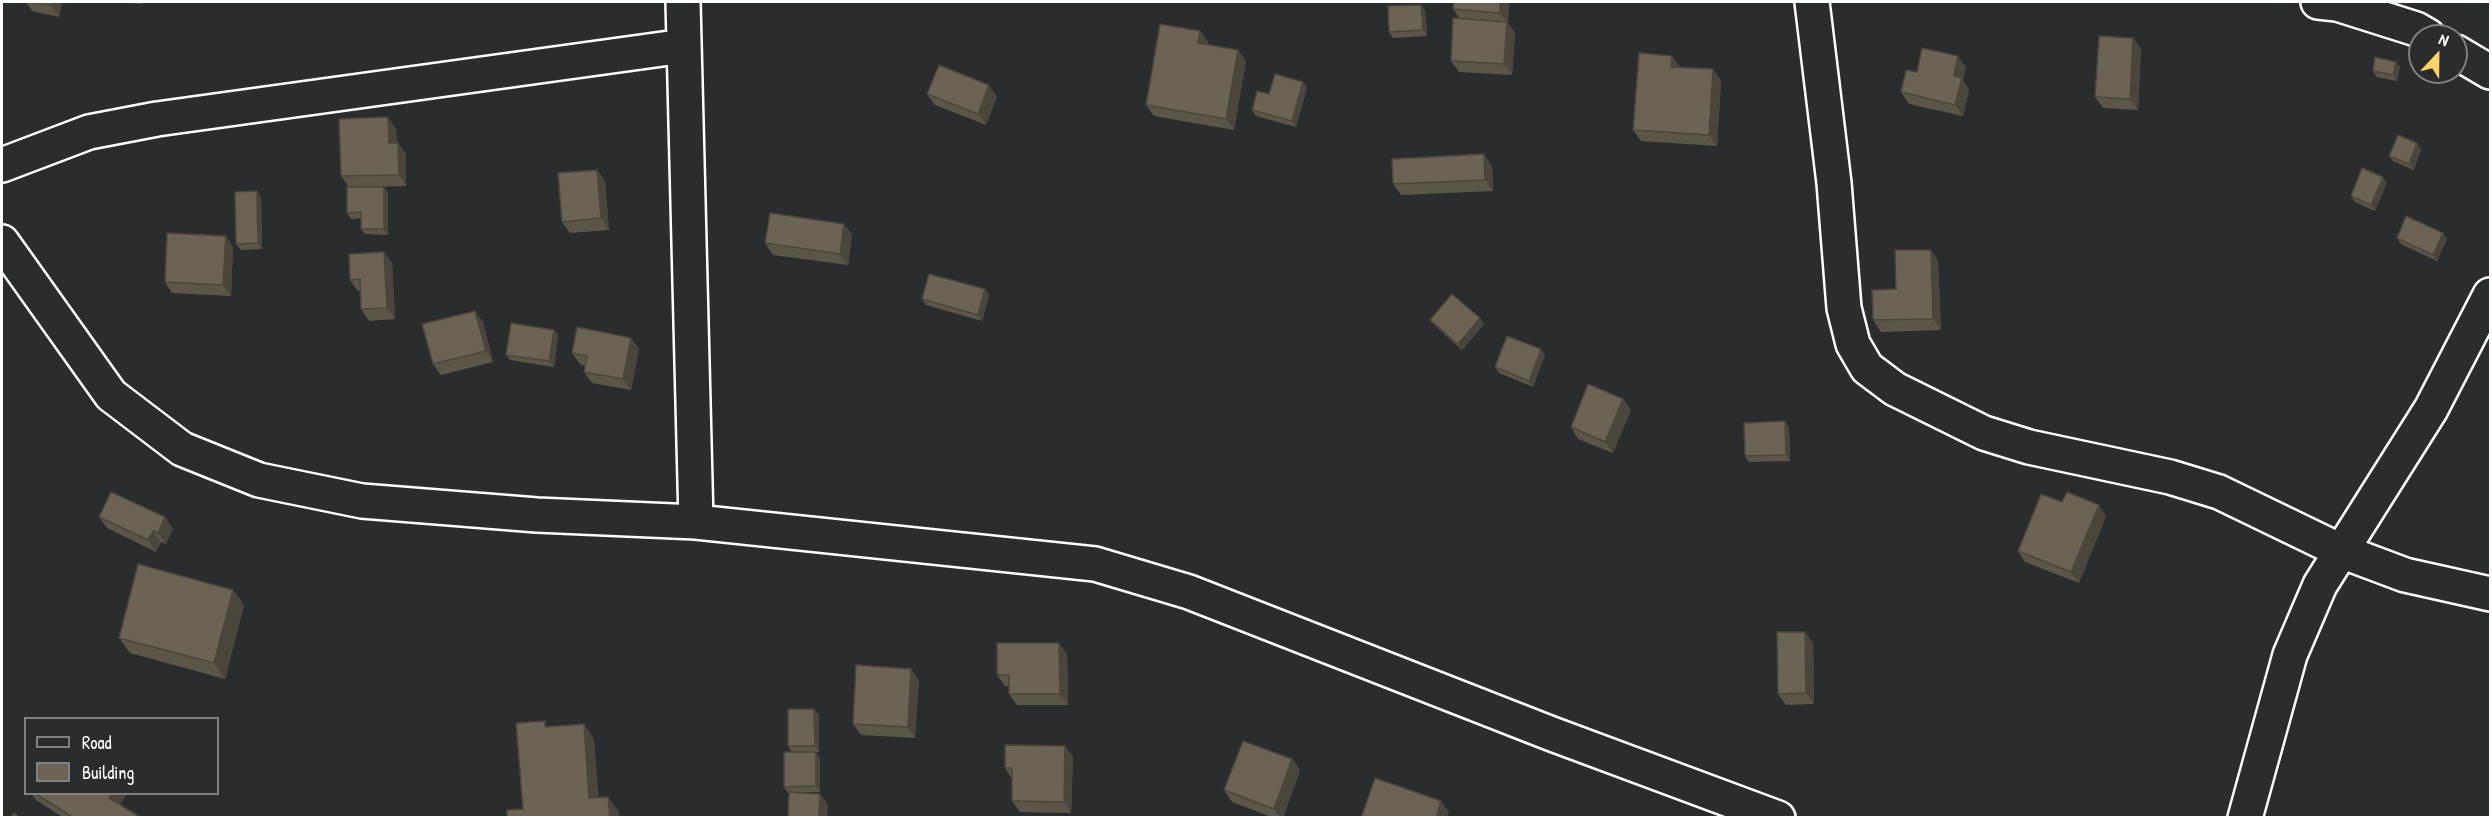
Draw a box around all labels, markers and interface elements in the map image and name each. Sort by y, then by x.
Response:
north arrow [2408,24,2468,84]
text: N [2436,27,2452,51]
legend [24,717,219,795]
text: Road [82,730,112,755]
text: Building [82,760,134,785]

